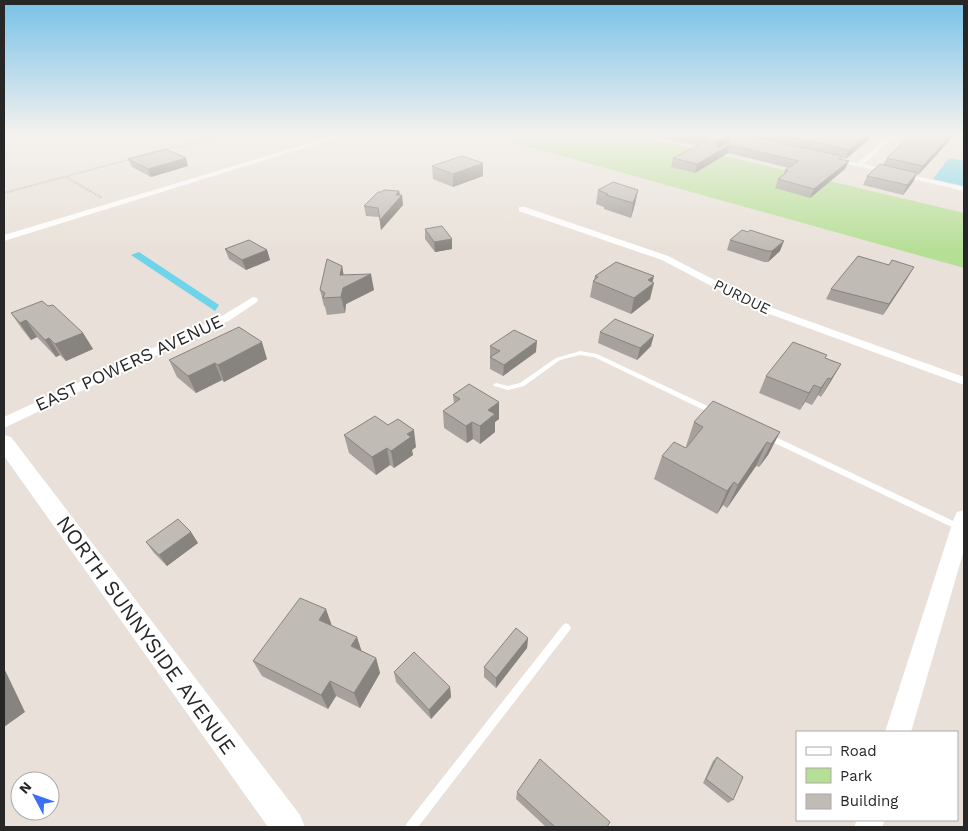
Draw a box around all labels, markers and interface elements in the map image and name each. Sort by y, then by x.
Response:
street label: PURDUE [711,276,773,318]
street label: EAST POWERS AVENUE [32,310,226,415]
street label: NORTH SUNNYSIDE AVENUE [51,511,241,759]
legend [796,731,958,821]
text: Road [840,742,877,760]
text: Park [840,767,873,785]
north arrow [10,771,60,821]
text: N [16,778,35,797]
text: Building [840,792,898,810]

